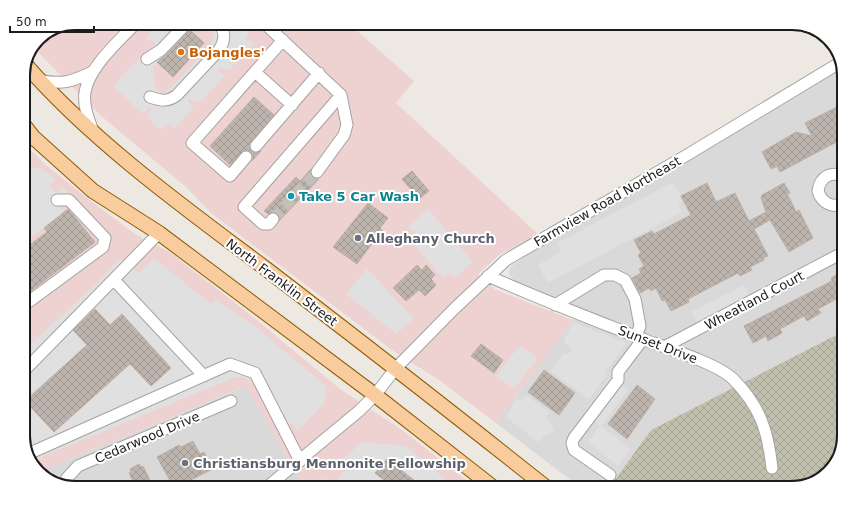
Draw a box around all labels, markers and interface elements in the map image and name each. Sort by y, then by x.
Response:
scale bar [10,8,94,34]
text: 50 m [16,15,47,29]
place label: Bojangles' [189,45,265,60]
marker: Bojangles' [176,47,186,57]
street label: Farmview Road Northeast [531,153,683,250]
place label: Take 5 Car Wash [299,189,419,204]
marker: Take 5 Car Wash [286,191,296,201]
place label: Alleghany Church [366,231,495,246]
marker: Alleghany Church [353,233,363,243]
street label: North Franklin Street [223,236,340,329]
street label: Wheatland Court [702,268,806,333]
street label: Sunset Drive [616,323,699,366]
street label: Cedarwood Drive [93,409,202,466]
place label: Christiansburg Mennonite Fellowship [193,456,466,471]
marker: Christiansburg Mennonite Fellowship [180,458,190,468]

